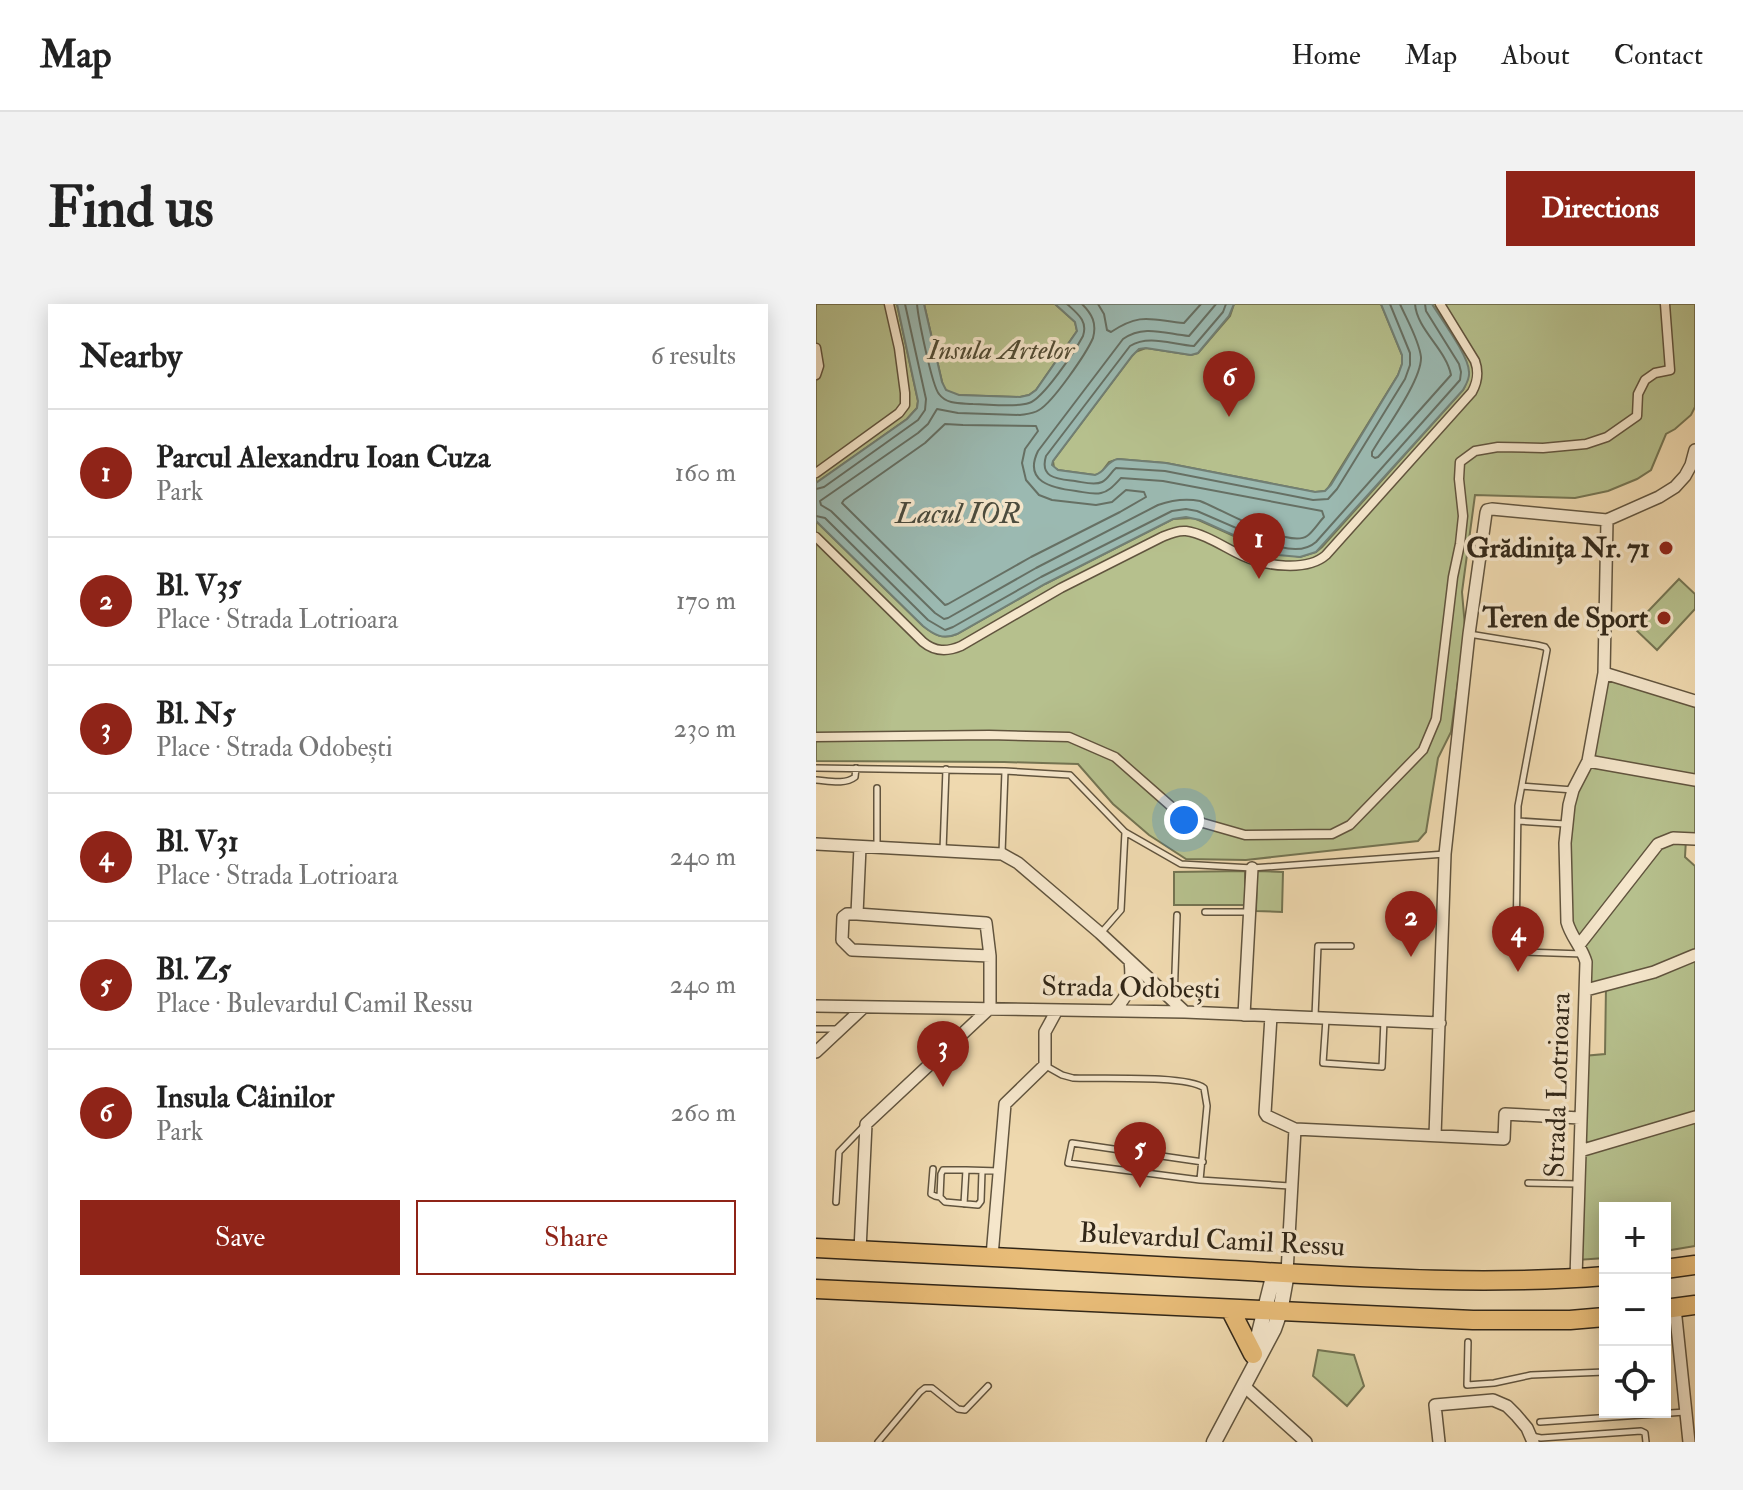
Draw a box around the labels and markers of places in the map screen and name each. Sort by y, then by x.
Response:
pin: 6 [1203,351,1255,417]
pin: 1 [1233,513,1285,579]
place label: Grădinița Nr. 71 [1466,531,1650,566]
marker: Grădinița Nr. 71 [1657,539,1675,557]
place label: Teren de Sport [1482,601,1648,636]
marker: Teren de Sport [1655,609,1673,627]
pin: 2 [1385,891,1437,957]
pin: 4 [1492,906,1544,972]
pin: 3 [917,1021,969,1087]
pin: 5 [1114,1122,1166,1188]

